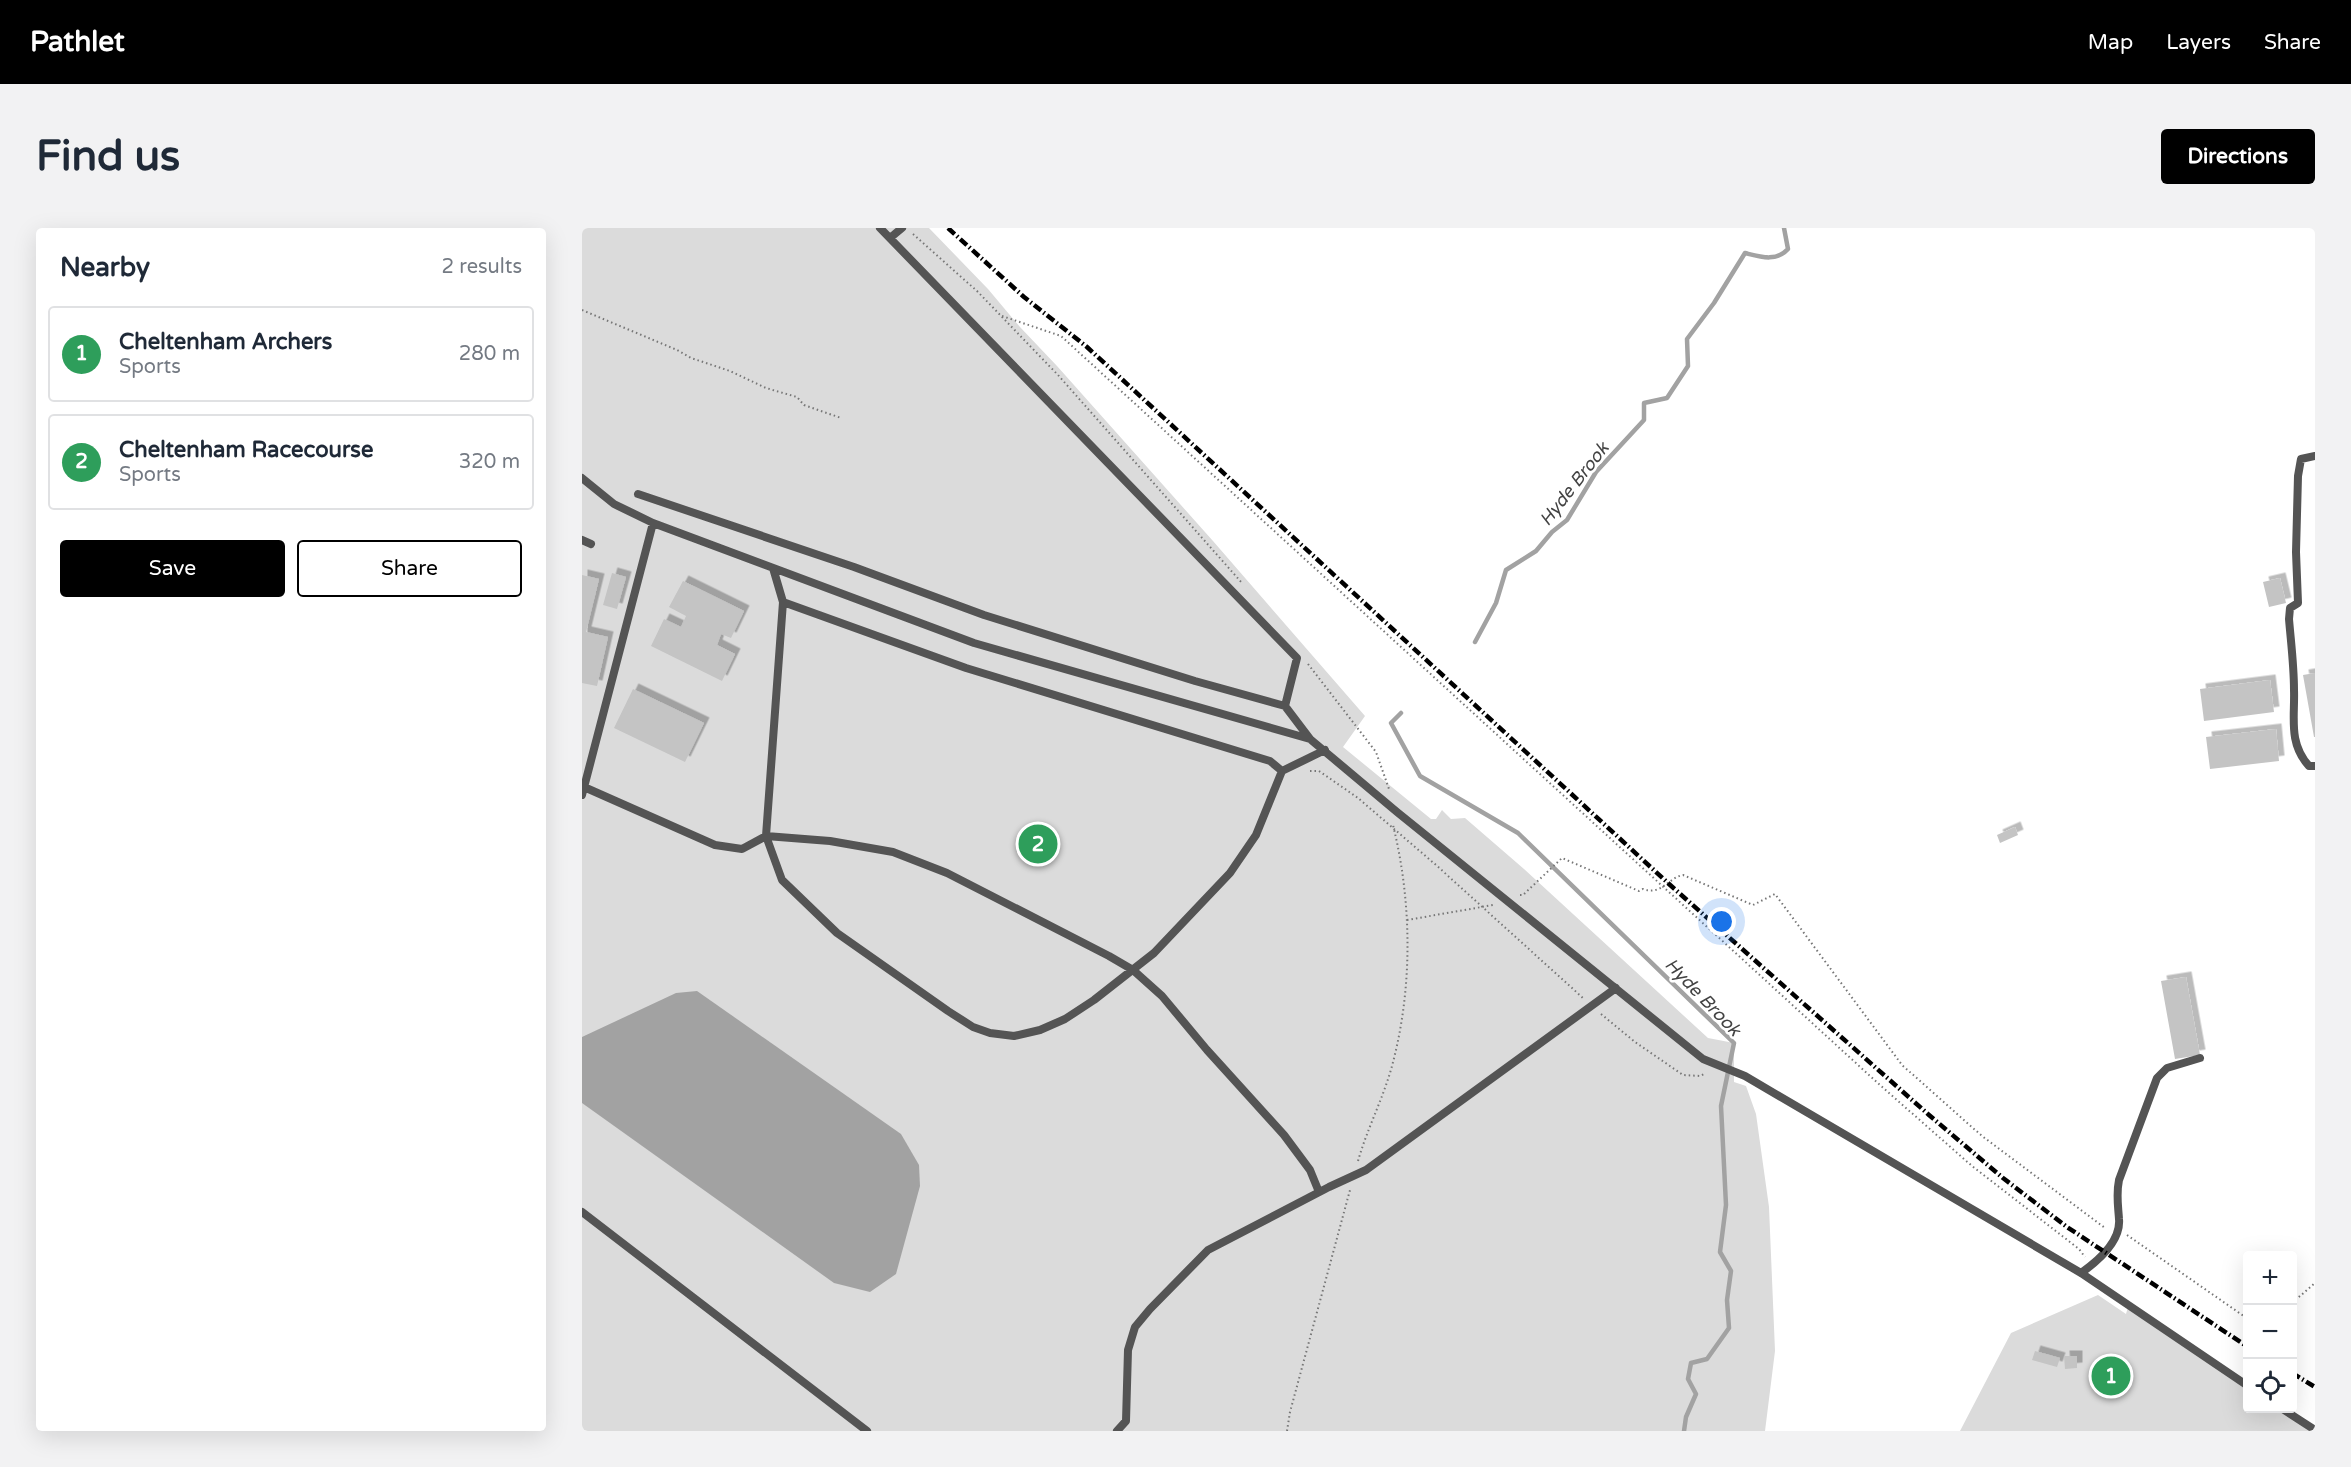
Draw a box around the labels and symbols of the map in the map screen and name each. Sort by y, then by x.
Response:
water label: Hyde Brook [1535,437,1614,530]
pin: 2 [1018,822,1058,866]
your location [1707,907,1736,936]
water label: Hyde Brook [1660,953,1746,1041]
pin: 1 [2092,1354,2131,1398]

